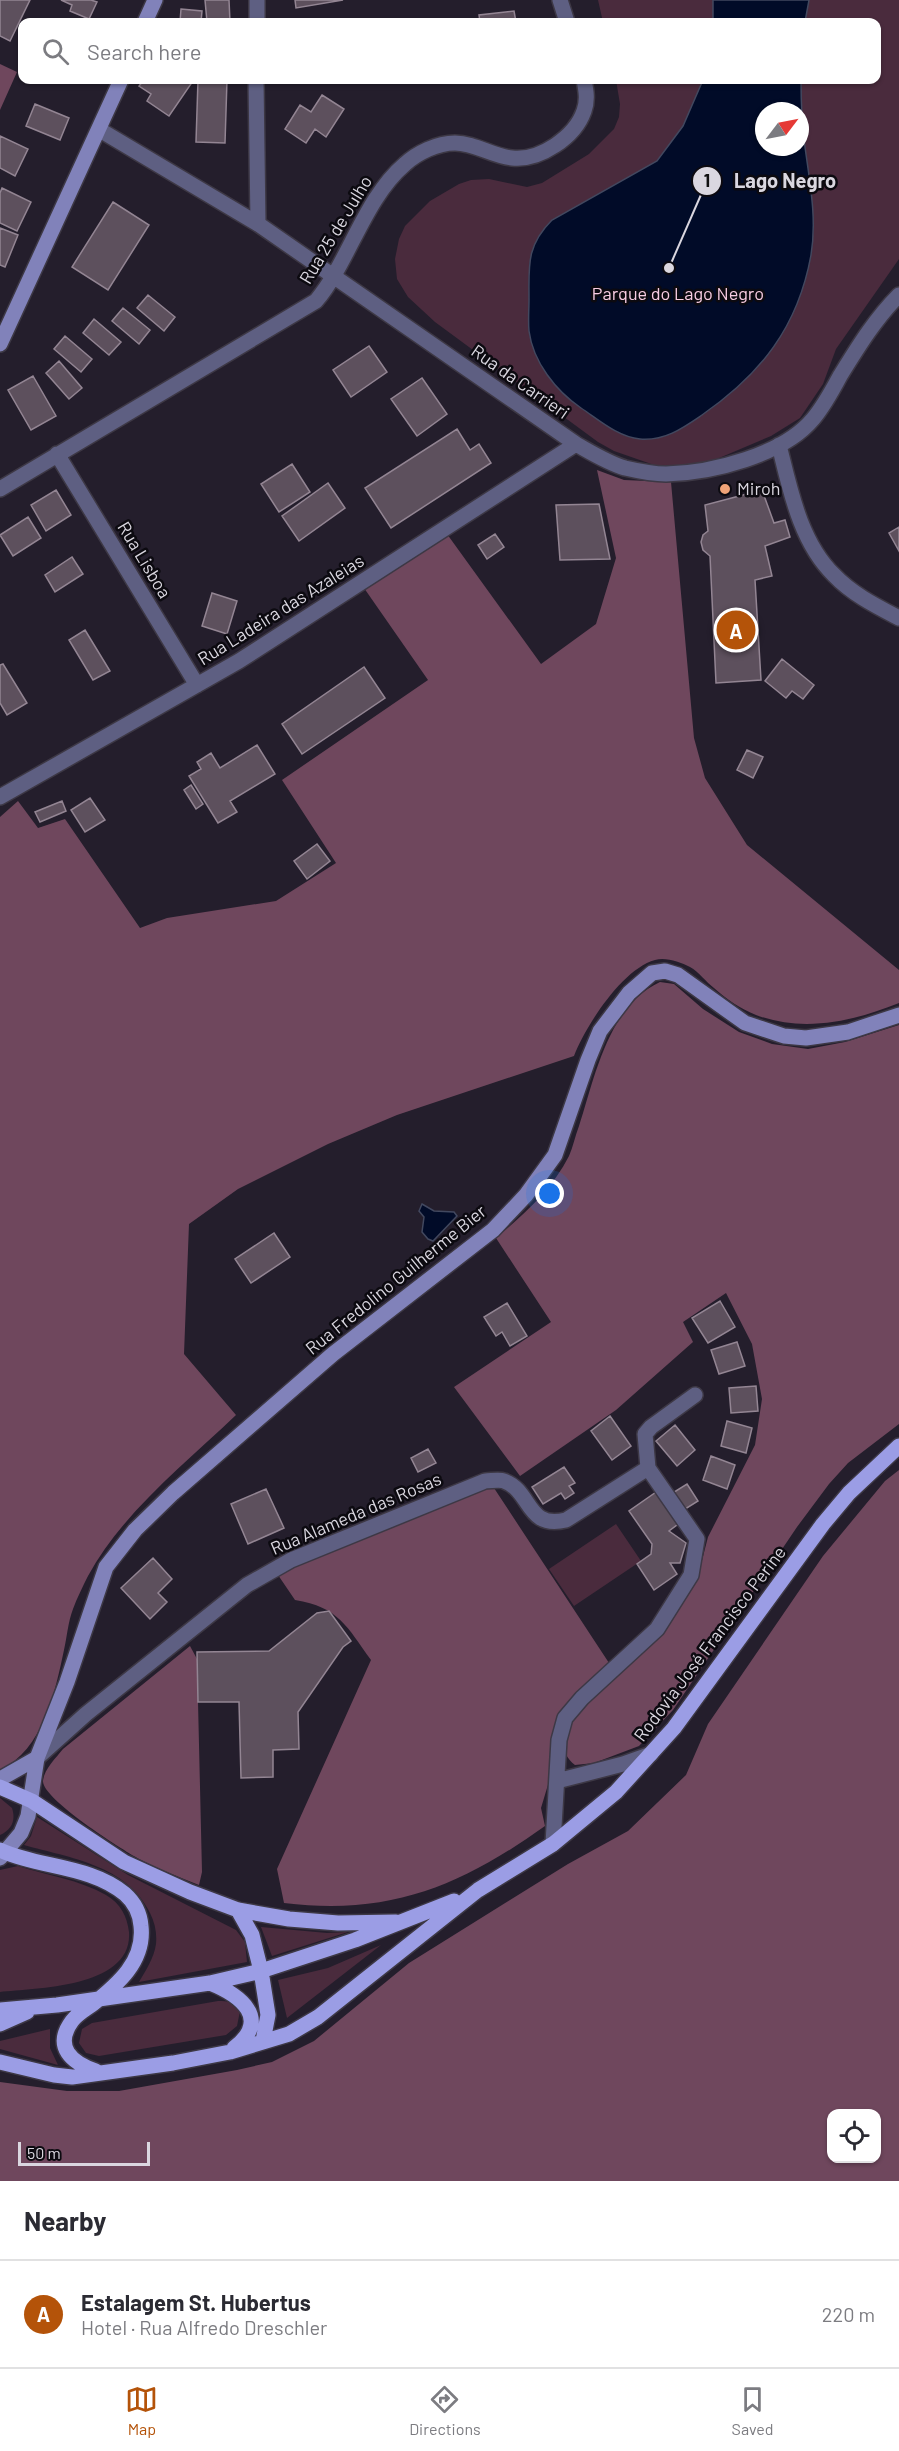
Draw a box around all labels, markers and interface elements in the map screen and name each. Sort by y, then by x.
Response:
search box [18,18,881,84]
icon: search [39,35,72,68]
text: Search here [87,38,201,64]
north arrow [755,102,809,156]
callout: Lago Negro [692,162,848,200]
text: Lago Negro [734,168,836,192]
text: 1 [704,169,710,191]
street label: Rua 25 de Julho [294,171,376,288]
park label: Parque do Lago Negro [592,282,764,304]
street label: Rua da Carrieri [467,339,574,423]
place label: Miroh [737,477,780,499]
marker: Miroh [718,482,732,496]
street label: Rua Lisboa [113,517,176,602]
street label: Rua Ladeira das Azaleias [193,549,368,669]
pin: A [716,608,756,652]
your location [535,1179,564,1208]
street label: Rua Fredolino Guilherme Bier [301,1199,490,1359]
street label: Rua Alameda das Rosas [267,1467,444,1559]
street label: Rodovia José Francisco Perine [629,1541,790,1745]
map controls [827,2109,881,2163]
button: locate [827,2109,881,2163]
scale bar [18,2139,150,2166]
text: 50 m [27,2143,61,2162]
text: Nearby [24,2205,106,2236]
text: Estalagem St. Hubertus [81,2289,311,2315]
text: A [37,2302,50,2326]
text: 220 m [822,2302,875,2326]
text: Hotel · Rua Alfredo Dreschler [81,2315,327,2339]
tab: Map [125,2383,158,2438]
tab: Directions [409,2383,481,2438]
tab: Saved [732,2383,774,2438]

